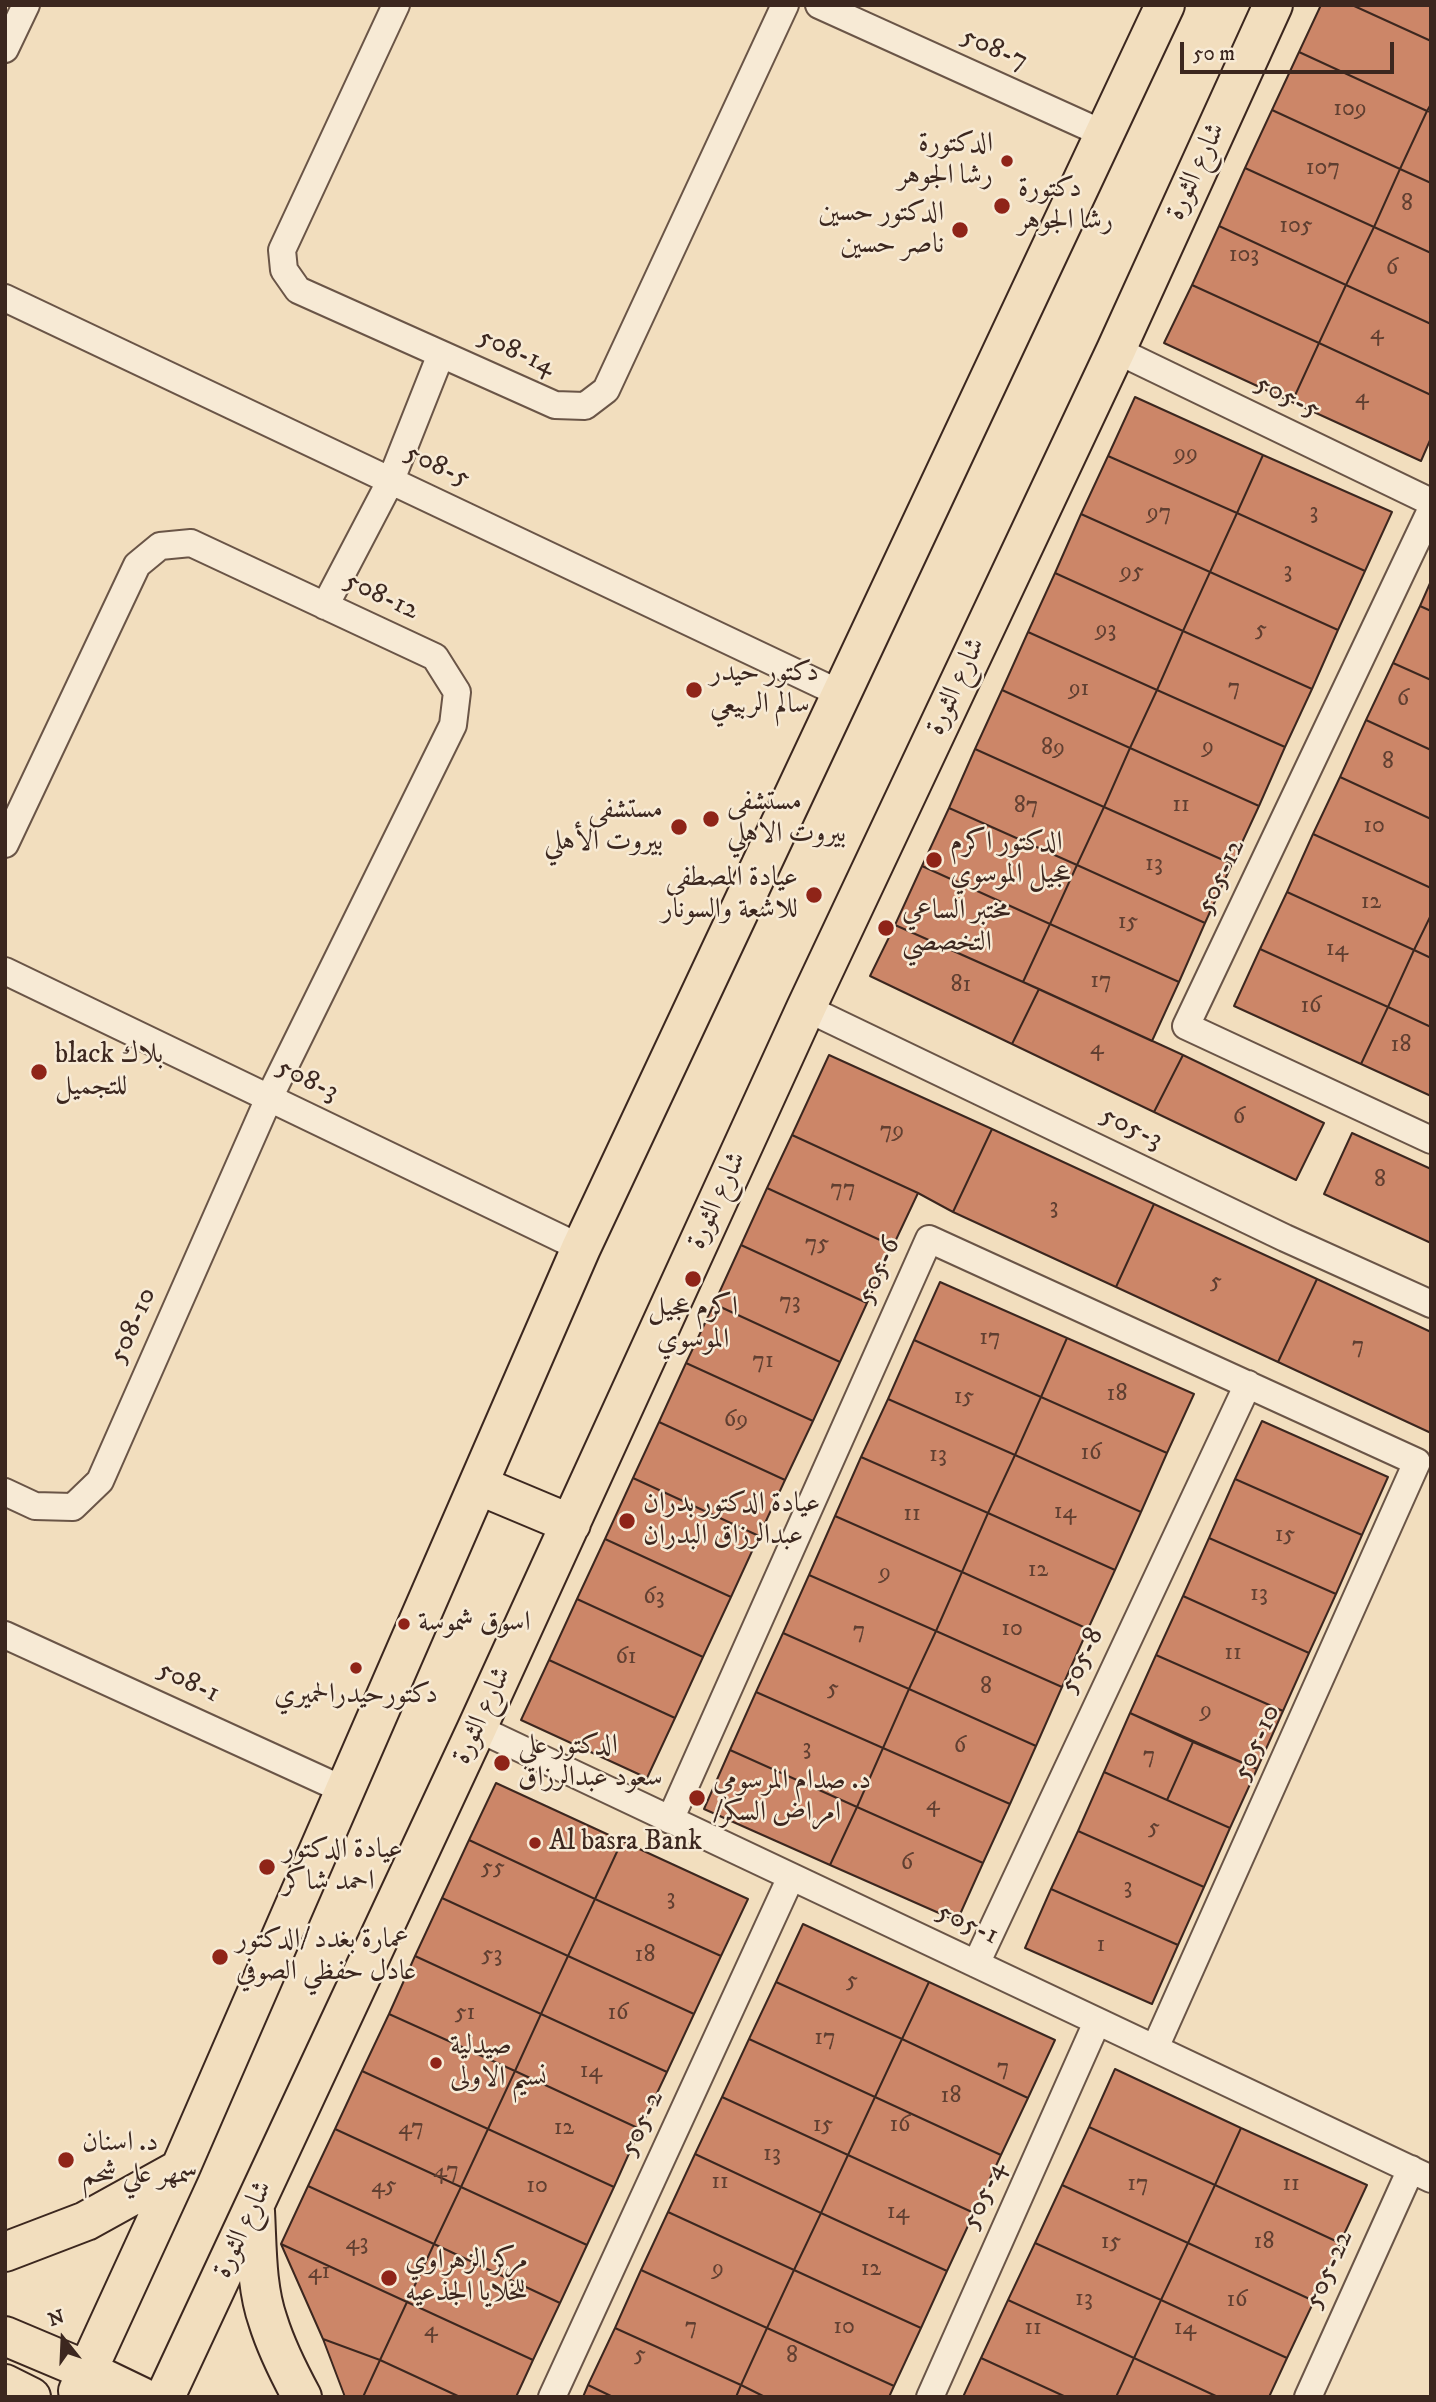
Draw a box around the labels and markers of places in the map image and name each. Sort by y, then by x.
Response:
place label: الدكتورة رشا الجوهر [898,128,993,194]
marker: الدكتورة رشا الجوهر [999,153,1015,169]
place label: دكتورة رشا الجوهر [1018,173,1113,239]
marker: دكتورة رشا الجوهر [992,196,1012,216]
place label: الدكتور حسين ناصر حسين [818,197,944,263]
marker: الدكتور حسين ناصر حسين [950,220,970,240]
place label: دكتور حيدر سالم الربيعي [710,657,819,723]
marker: دكتور حيدر سالم الربيعي [684,680,704,700]
place label: مستشفى بيروت الاهلي [727,786,846,852]
place label: مستشفى بيروت الأهلي [544,794,663,860]
marker: مستشفى بيروت الاهلي [701,809,721,829]
marker: مستشفى بيروت الأهلي [669,817,689,837]
place label: الدكتور اكرم عجيل الموسوي [950,827,1070,893]
marker: الدكتور اكرم عجيل الموسوي [924,850,944,870]
place label: عيادة المصطفى للاشعة والسونار [661,862,798,928]
marker: عيادة المصطفى للاشعة والسونار [804,885,824,905]
place label: مختبر الساعي التخصصي [902,895,1010,961]
marker: مختبر الساعي التخصصي [876,918,896,938]
place label: black بلاك للتجميل [55,1039,163,1105]
marker: black بلاك للتجميل [29,1062,49,1082]
marker: اكرم عجيل الموسوي [683,1269,703,1289]
place label: اكرم عجيل الموسوي [648,1292,738,1358]
place label: عيادة الدكتور بدران عبدالرزاق البدران [643,1488,820,1554]
marker: عيادة الدكتور بدران عبدالرزاق البدران [617,1511,637,1531]
place label: اسوق شموسة [418,1607,531,1641]
marker: اسوق شموسة [396,1616,412,1632]
marker: دكتورحيدرالحميري [348,1660,364,1676]
place label: دكتورحيدرالحميري [274,1679,438,1713]
place label: الدكتور علي سعود عبدالرزاق [518,1730,663,1796]
marker: الدكتور علي سعود عبدالرزاق [492,1753,512,1773]
place label: د. صدام المرسومي /امراض السكر [713,1765,871,1831]
marker: د. صدام المرسومي /امراض السكر [687,1788,707,1808]
place label: Al basra Bank [549,1826,702,1860]
place label: عيادة الدكتور احمد شاكر [283,1834,403,1900]
marker: Al basra Bank [527,1835,543,1851]
marker: عيادة الدكتور احمد شاكر [257,1857,277,1877]
place label: عمارة بغدد /الدكتور عادل حفظي الصوفي [236,1924,416,1990]
marker: عمارة بغدد /الدكتور عادل حفظي الصوفي [210,1947,230,1967]
place label: صيدلية نسيم الاولى [450,2030,547,2096]
marker: صيدلية نسيم الاولى [428,2055,444,2071]
place label: د. اسنان سمهر علي شحم [82,2127,198,2193]
marker: د. اسنان سمهر علي شحم [56,2150,76,2170]
place label: مركز الزهراوي للخلايا الجذعيه [405,2245,528,2311]
marker: مركز الزهراوي للخلايا الجذعيه [379,2268,399,2288]

